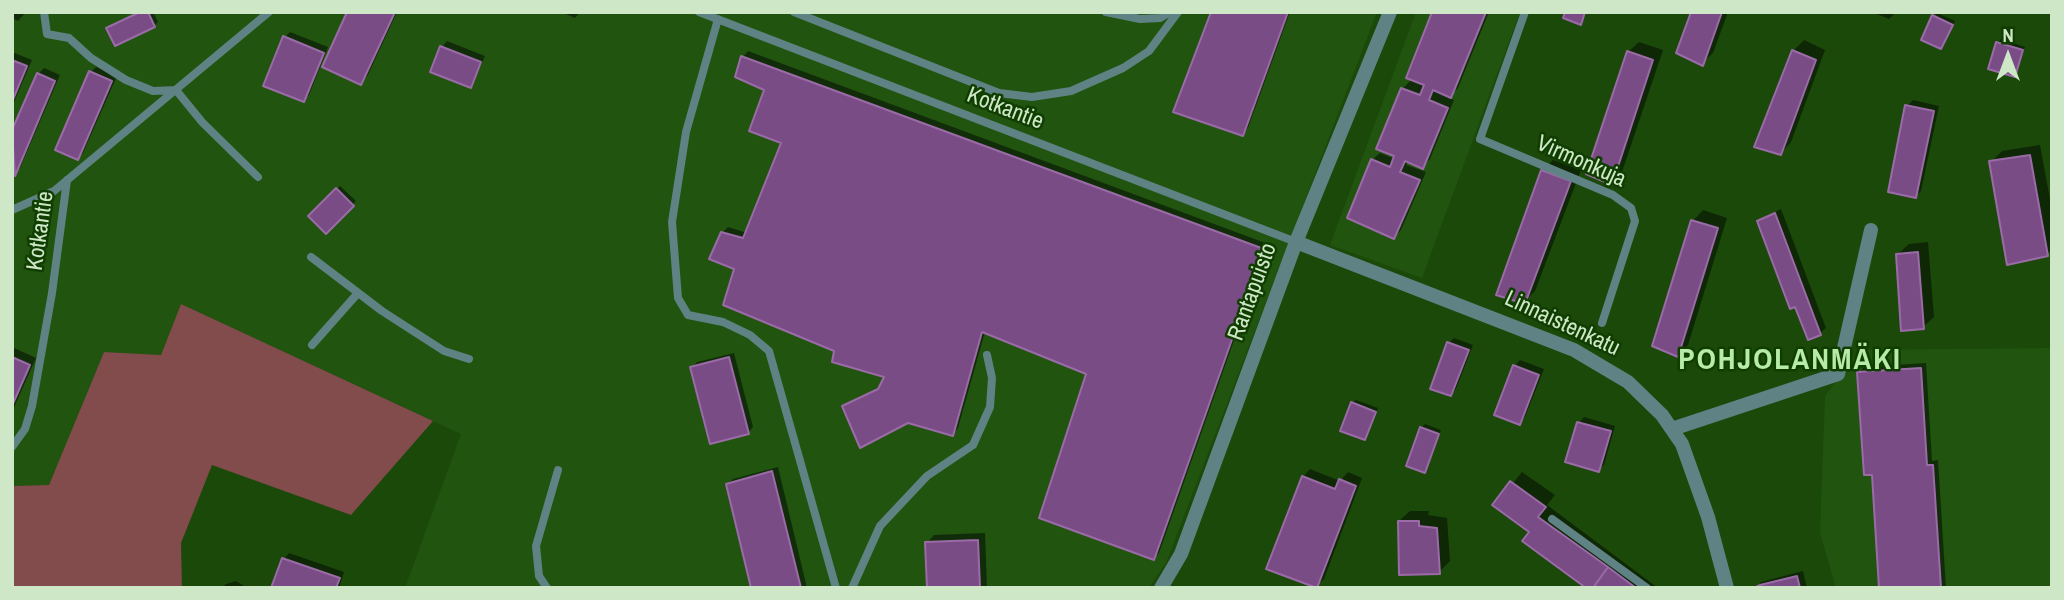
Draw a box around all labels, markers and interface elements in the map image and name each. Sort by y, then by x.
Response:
north arrow [1973,21,2043,91]
text: N [2002,22,2014,48]
street label: Kotkantie [963,82,1047,136]
street label: Virmonkuja [1532,130,1630,194]
street label: Kotkantie [22,190,60,272]
street label: Rantapuisto [1223,239,1283,345]
street label: Linnaistenkatu [1500,285,1624,363]
district label: POHJOLANMÄKI [1680,343,1900,379]

